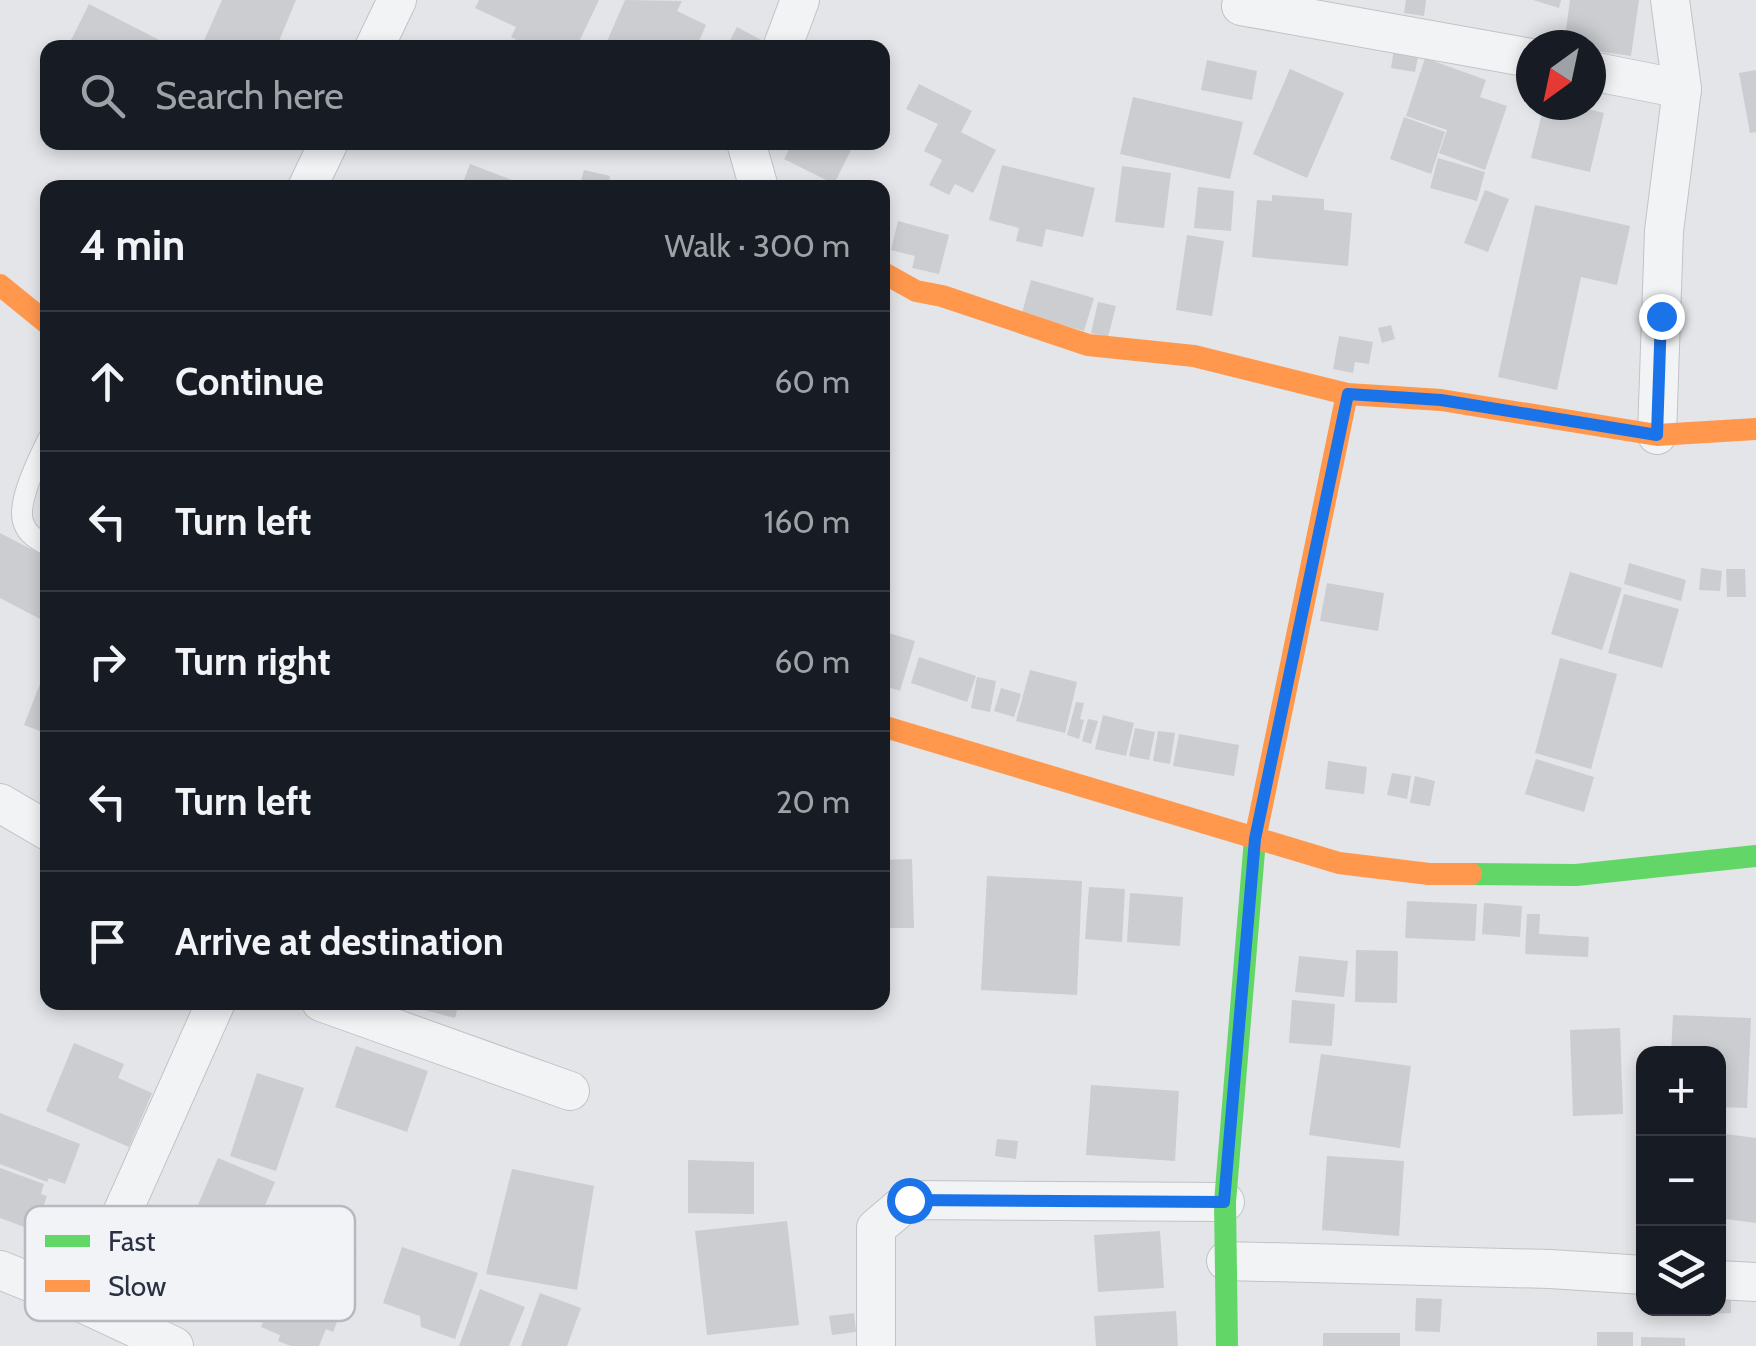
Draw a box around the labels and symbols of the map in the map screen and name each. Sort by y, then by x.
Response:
north arrow [1516,30,1606,120]
route end [1639,294,1685,340]
route start [887,1178,933,1224]
legend [25,1206,355,1321]
text: Fast [108,1224,156,1258]
text: Slow [108,1269,166,1303]

